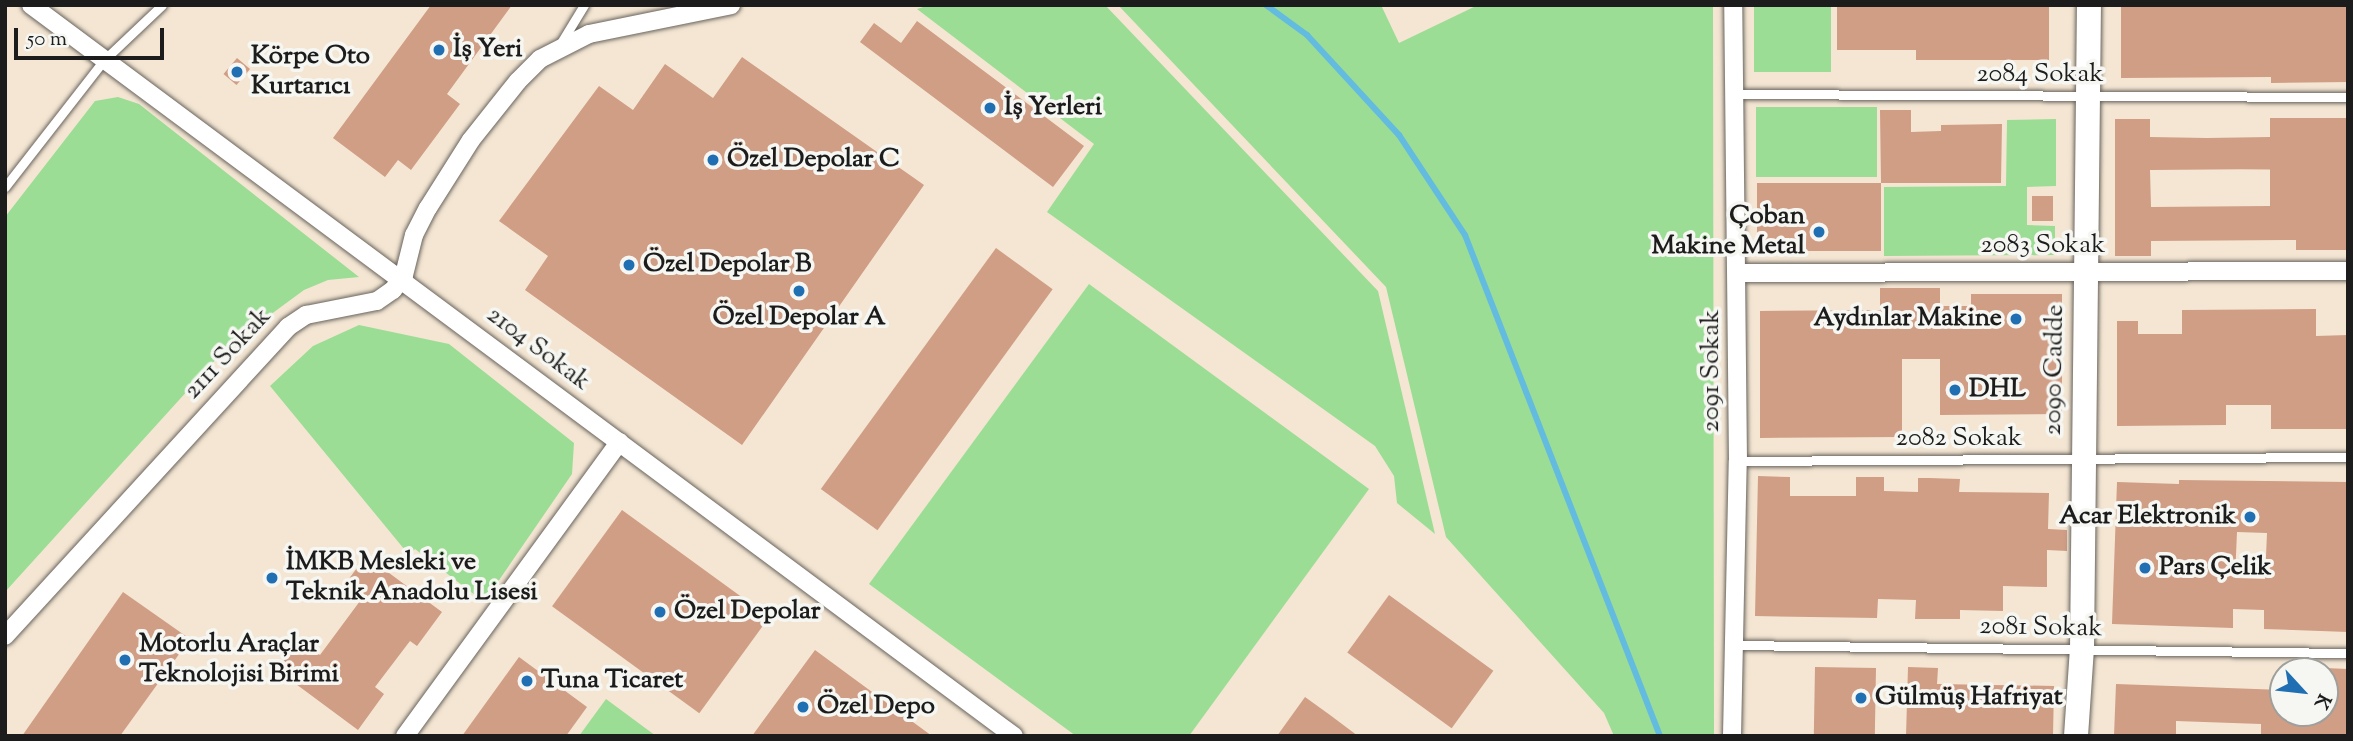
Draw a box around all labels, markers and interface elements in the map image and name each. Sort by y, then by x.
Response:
scale bar [18,14,168,58]
text: 50 m [27,25,67,55]
place label: İş Yeri [453,34,522,66]
place label: Körpe Oto Kurtarıcı [251,41,370,102]
marker: İş Yeri [431,42,447,58]
street label: 2084 Sokak [1976,59,2104,91]
marker: Körpe Oto Kurtarıcı [229,64,245,80]
place label: İş Yerleri [1004,92,1102,124]
marker: İş Yerleri [982,100,998,116]
place label: Özel Depolar C [727,144,900,176]
marker: Özel Depolar C [705,152,721,168]
place label: Çoban Makine Metal [1651,201,1805,262]
marker: Çoban Makine Metal [1811,224,1827,240]
street label: 2083 Sokak [1981,230,2105,262]
place label: Özel Depolar B [643,249,811,281]
marker: Özel Depolar B [621,257,637,273]
marker: Özel Depolar A [791,283,807,299]
street label: 2104 Sokak [480,300,596,398]
street label: 2111 Sokak [178,302,278,406]
place label: Özel Depolar A [712,302,886,334]
place label: Aydınlar Makine [1814,303,2002,335]
street label: 2090 Cadde [2038,304,2072,436]
street label: 2091 Sokak [1696,310,1728,432]
marker: Aydınlar Makine [2008,311,2024,327]
place label: DHL [1969,374,2026,406]
marker: DHL [1947,382,1963,398]
street label: 2082 Sokak [1896,423,2022,455]
place label: Acar Elektronik [2059,501,2236,533]
marker: Acar Elektronik [2242,509,2258,525]
place label: İMKB Mesleki ve Teknik Anadolu Lisesi [286,547,538,608]
place label: Pars Çelik [2159,552,2271,584]
marker: Pars Çelik [2137,560,2153,576]
marker: İMKB Mesleki ve Teknik Anadolu Lisesi [264,570,280,586]
place label: Özel Depolar [674,596,820,628]
marker: Özel Depolar [652,604,668,620]
street label: 2081 Sokak [1979,611,2103,645]
place label: Motorlu Araçlar Teknolojisi Birimi [139,629,339,690]
marker: Motorlu Araçlar Teknolojisi Birimi [117,652,133,668]
north arrow [2269,657,2339,727]
place label: Tuna Ticaret [541,665,683,697]
marker: Tuna Ticaret [519,673,535,689]
place label: Gülmüş Hafriyat [1875,682,2063,714]
text: K [2306,689,2337,713]
marker: Gülmüş Hafriyat [1853,690,1869,706]
place label: Özel Depo [817,691,935,723]
marker: Özel Depo [795,699,811,715]

